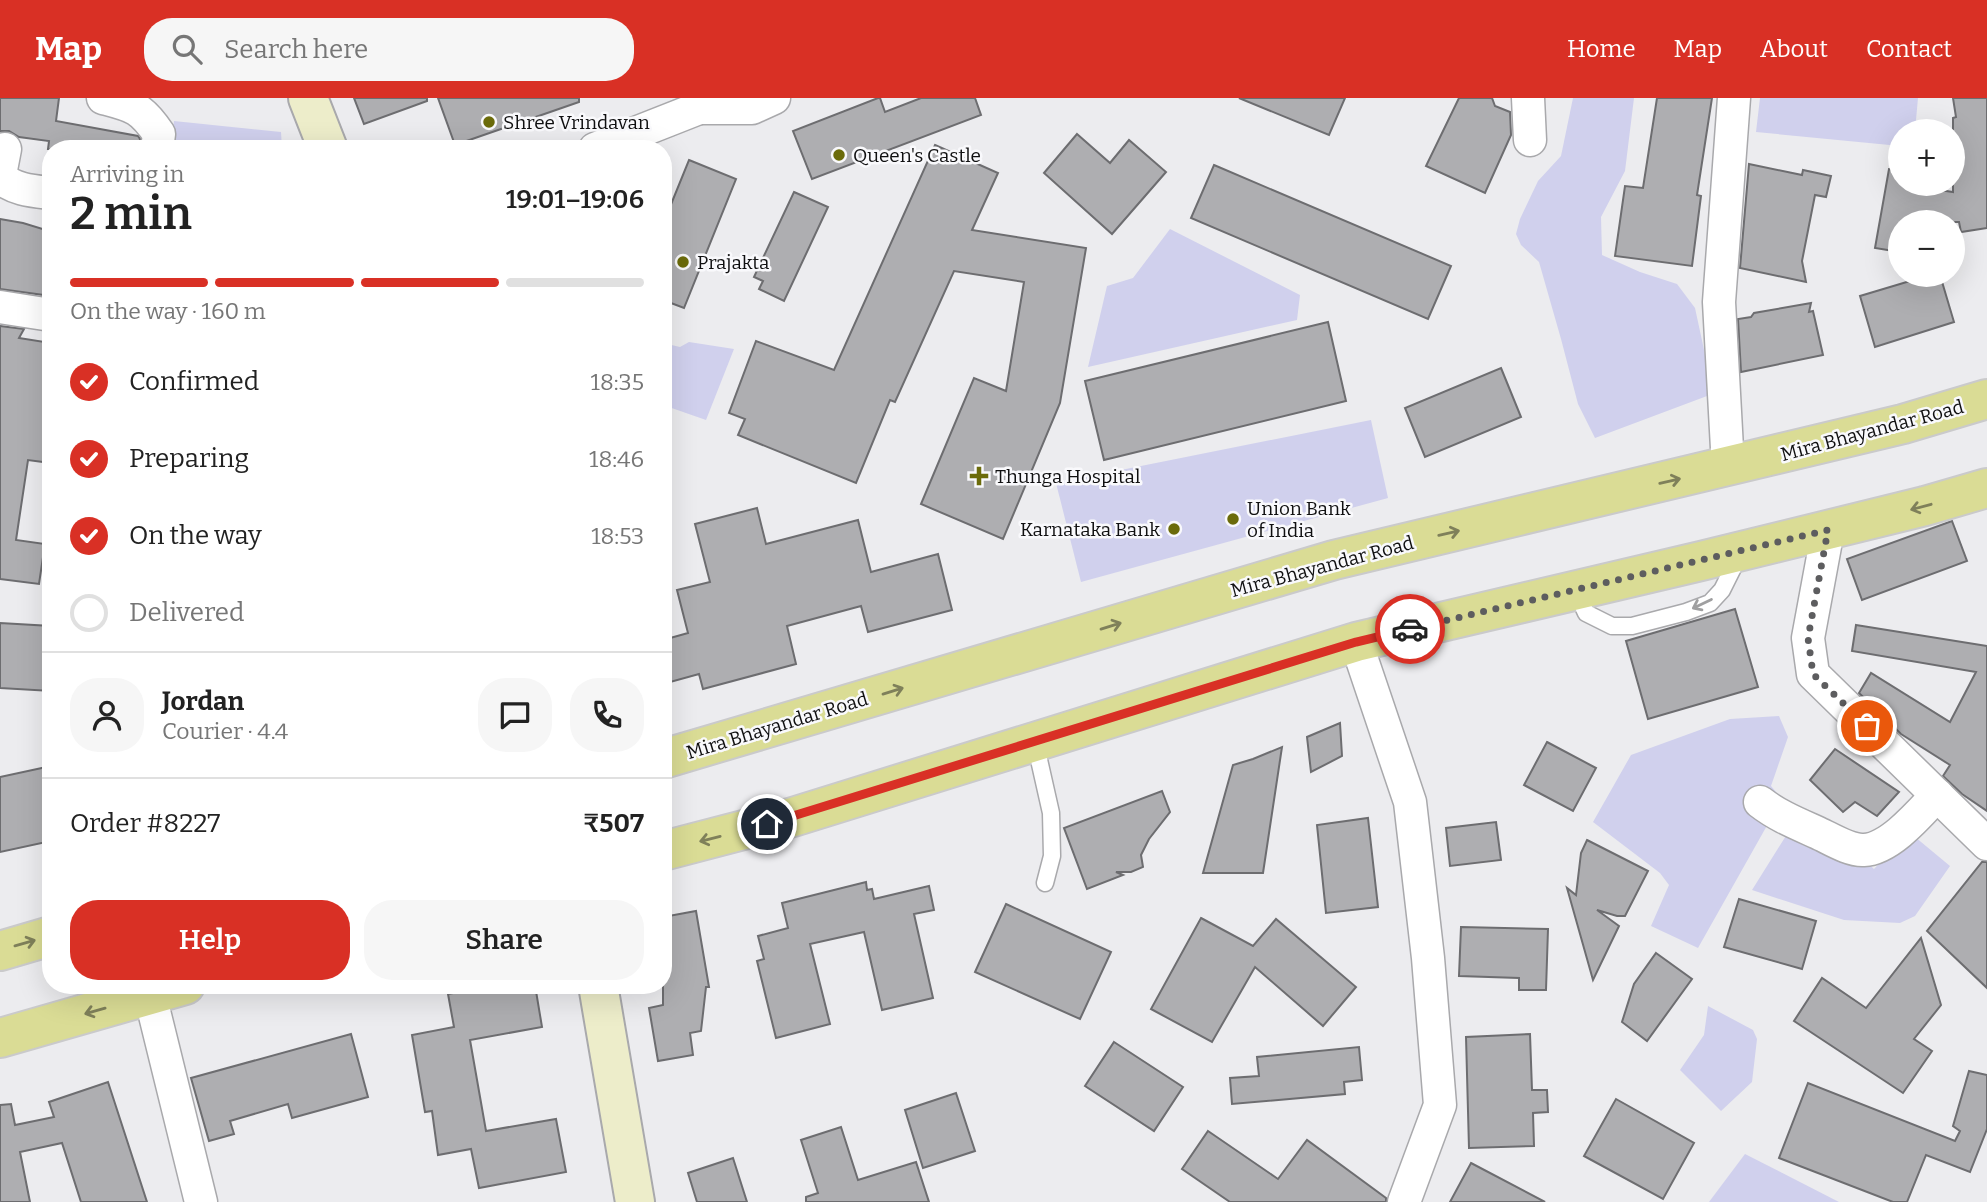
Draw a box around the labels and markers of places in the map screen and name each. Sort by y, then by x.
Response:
place label: Shree Vrindavan [503,111,650,134]
marker: Shree Vrindavan [481,114,497,130]
place label: Queen's Castle [853,144,981,167]
marker: Queen's Castle [831,147,847,163]
place label: Prajakta [697,251,770,274]
marker: Prajakta [675,254,691,270]
place label: Thunga Hospital [995,465,1140,488]
marker: Thunga Hospital [969,466,989,486]
place label: Union Bank of India [1247,497,1351,542]
marker: Union Bank of India [1225,511,1241,527]
place label: Karnataka Bank [1020,518,1160,541]
marker: Karnataka Bank [1166,521,1182,537]
pin [1837,696,1897,756]
pin [737,794,797,854]

